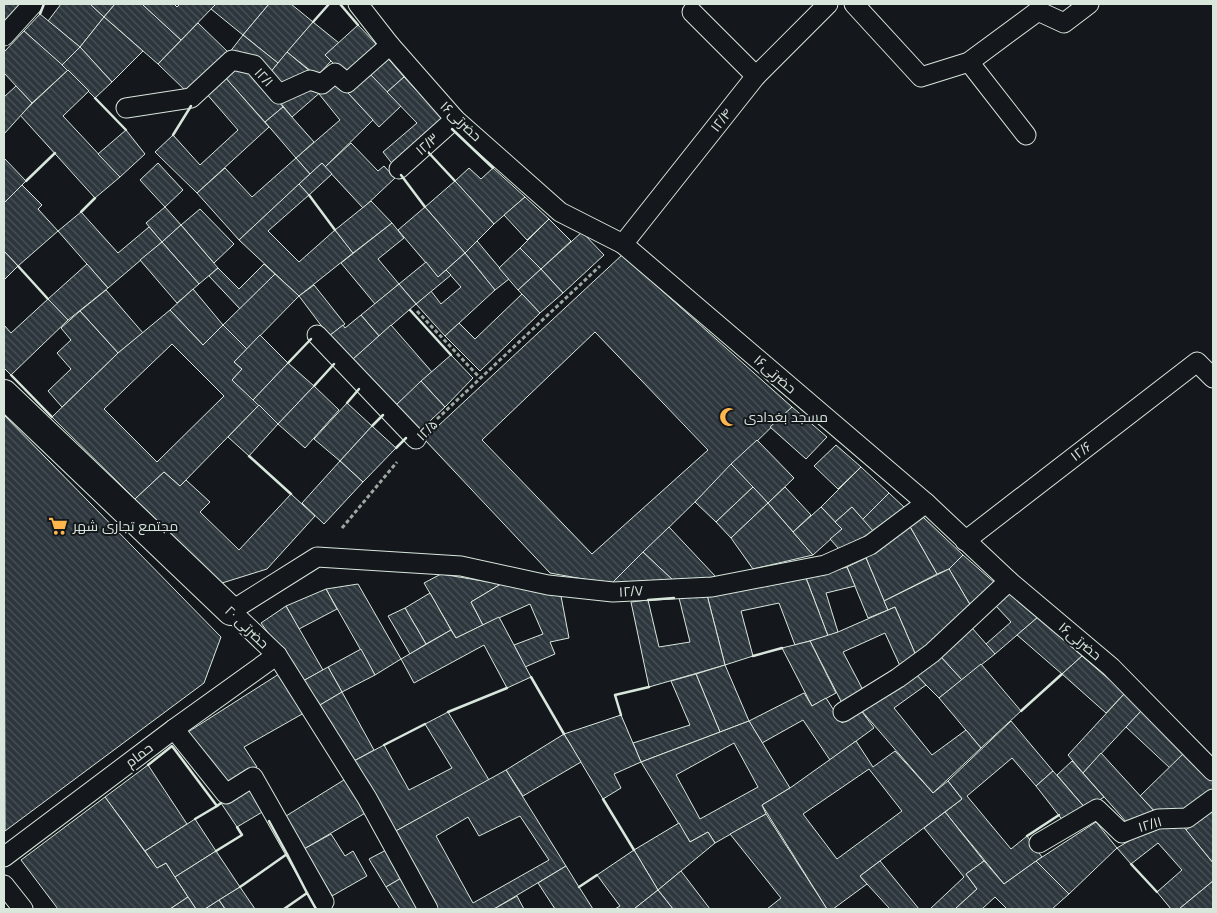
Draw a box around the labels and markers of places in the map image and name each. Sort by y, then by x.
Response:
mosque icon: مسجد بغدادی [718,406,740,428]
place label: مسجد بغدادی [744,409,828,425]
supermarket icon: مجتمع تجاری شهر [47,515,69,537]
place label: مجتمع تجاری شهر [72,518,178,535]

